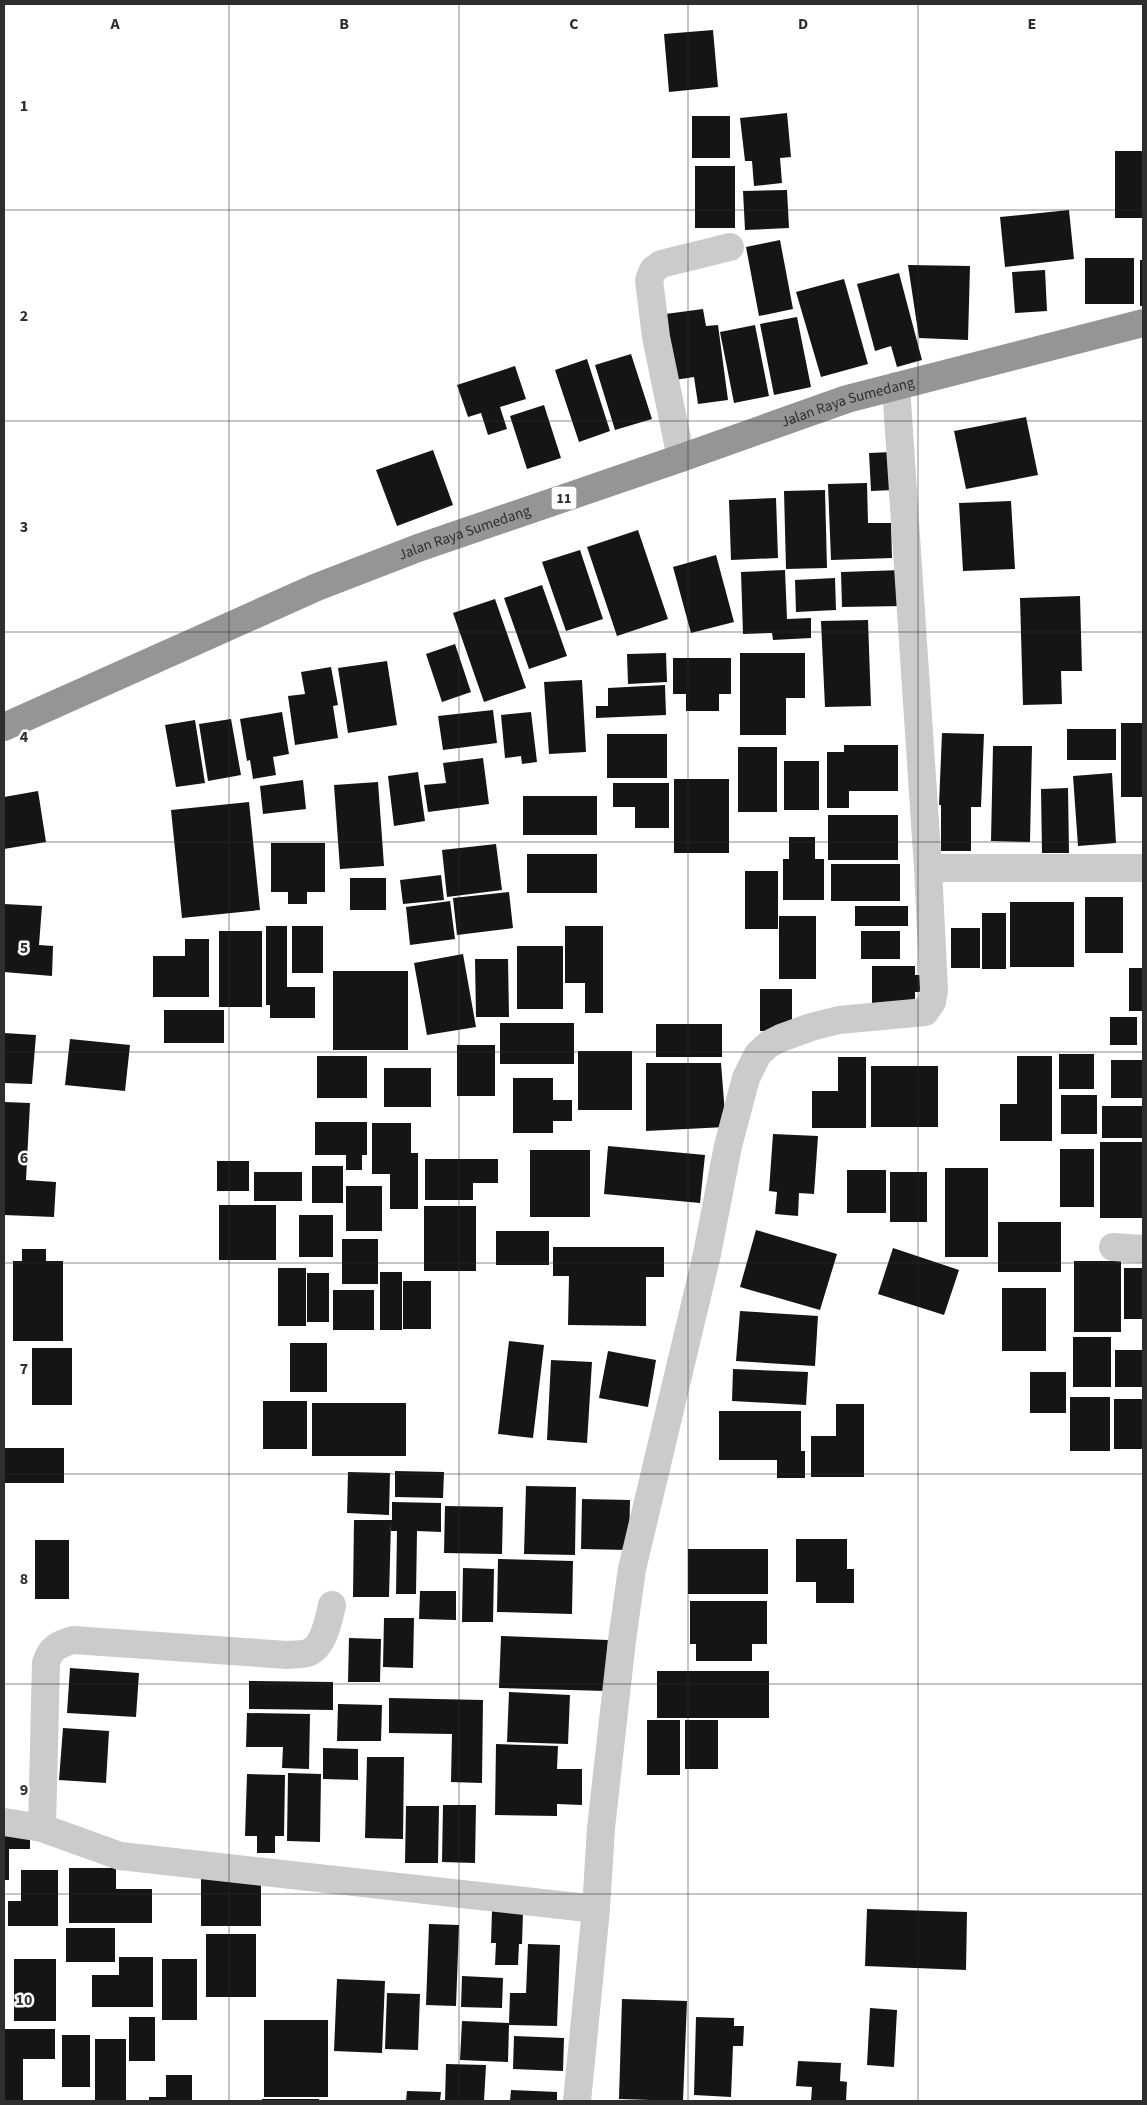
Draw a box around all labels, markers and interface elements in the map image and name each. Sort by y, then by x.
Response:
text: A [109,13,120,35]
text: B [339,13,349,35]
text: C [569,13,579,35]
text: D [798,13,808,35]
text: E [1028,13,1036,35]
text: 1 [20,95,28,117]
text: 2 [20,305,28,327]
street label: Jalan Raya Sumedang [778,372,917,433]
road number: 11 [552,486,576,509]
street label: Jalan Raya Sumedang [395,500,534,566]
text: 3 [20,516,28,538]
text: 4 [20,726,29,748]
text: 5 [20,937,28,959]
text: 6 [20,1147,28,1169]
text: 7 [20,1358,28,1380]
text: 8 [20,1568,28,1590]
text: 9 [20,1779,28,1801]
text: 10 [16,1989,32,2011]

